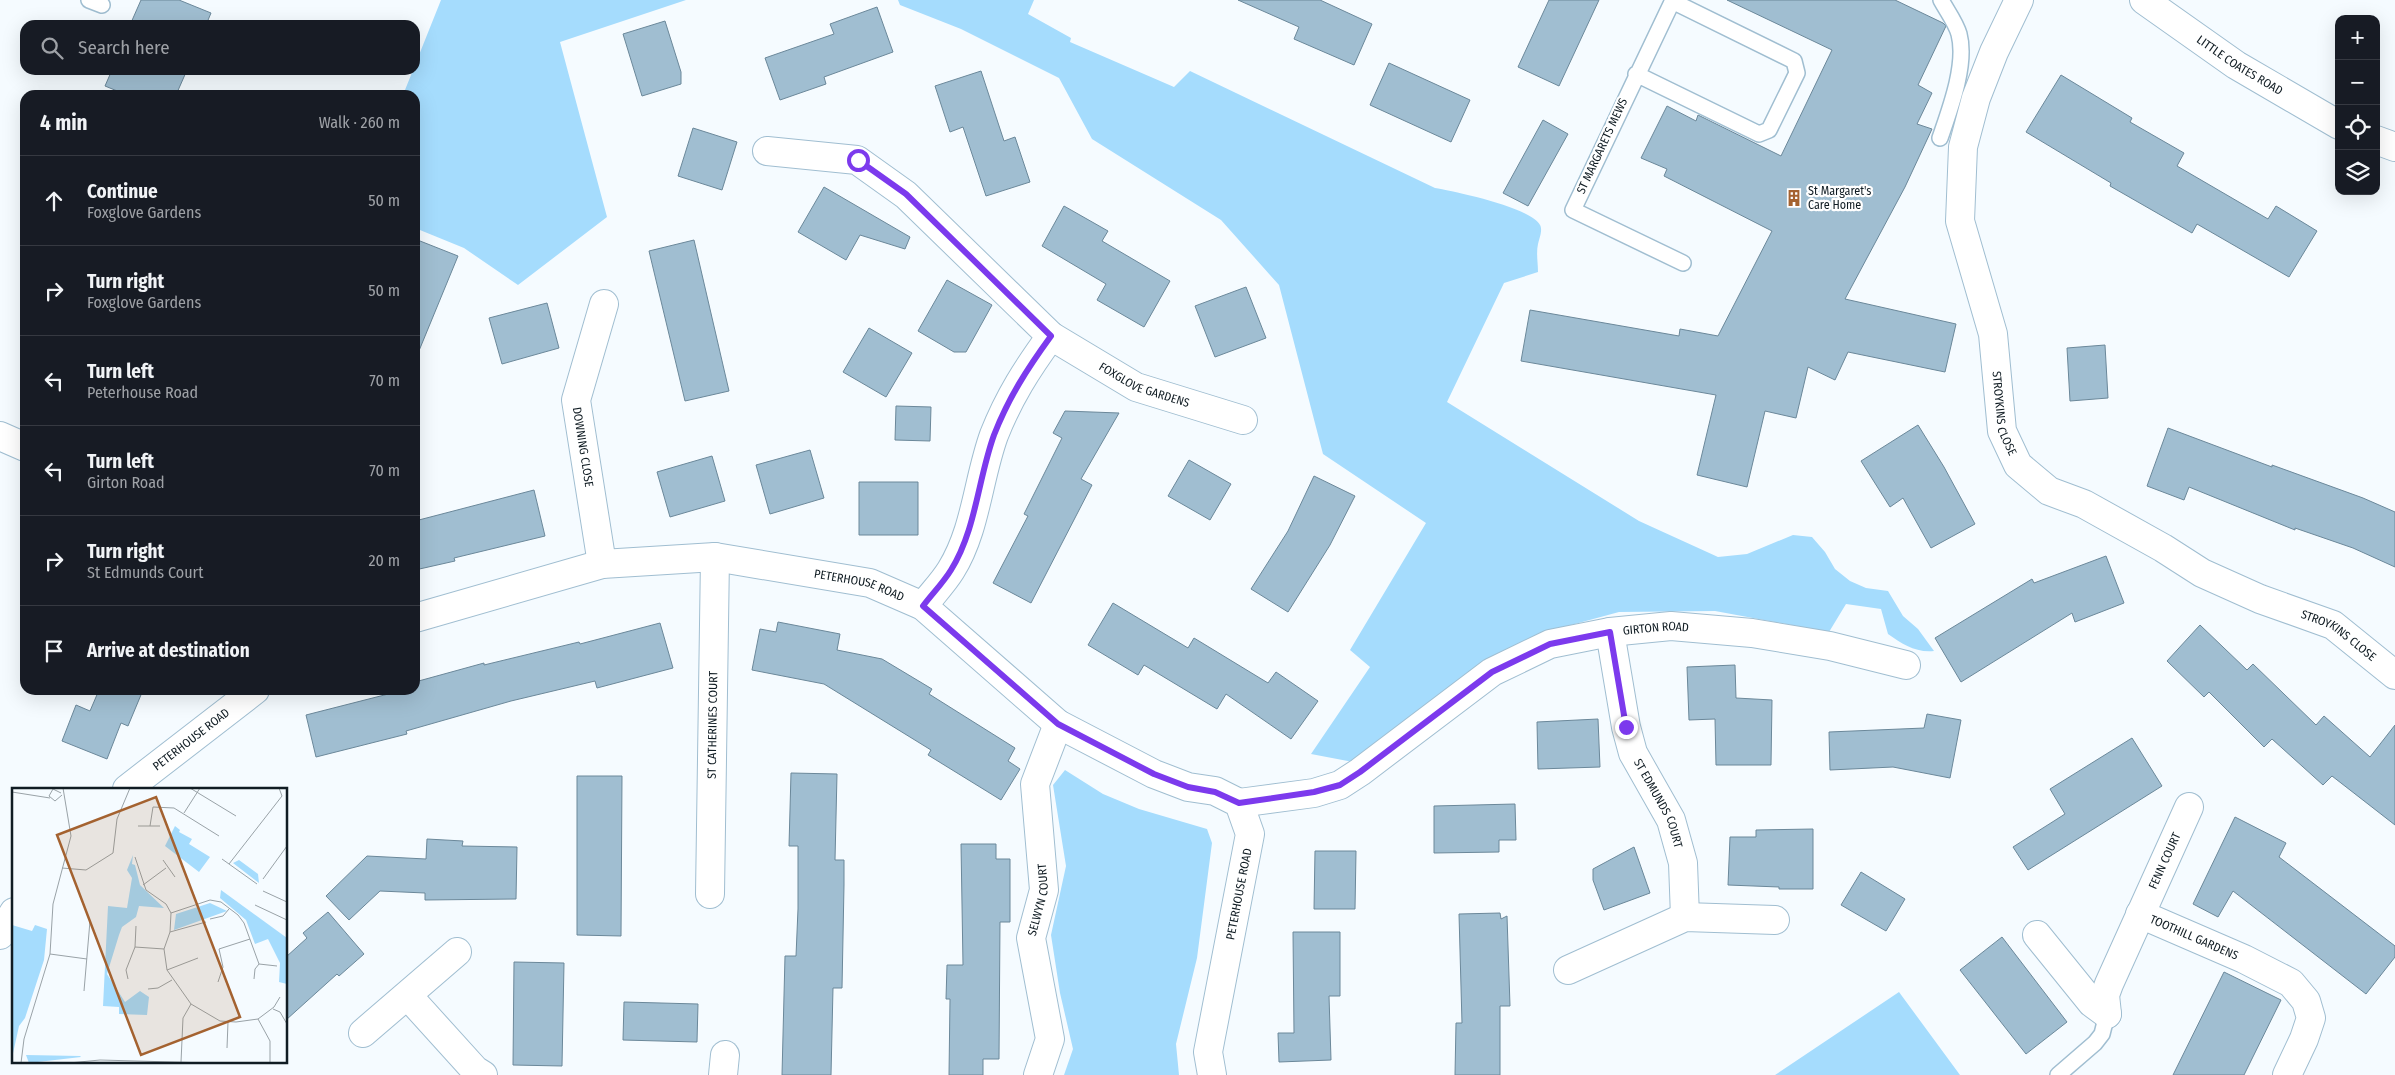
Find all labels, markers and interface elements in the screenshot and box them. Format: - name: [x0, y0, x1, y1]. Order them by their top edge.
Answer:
- map controls: [2335, 15, 2380, 195]
- button: +: [2335, 15, 2380, 60]
- search box: [20, 20, 420, 75]
- street label: LITTLE COATES ROAD: [2194, 33, 2285, 98]
- icon: search: [38, 34, 66, 62]
- text: Search here: [78, 36, 170, 59]
- button: −: [2335, 60, 2380, 105]
- street label: ST MARGARETS MEWS: [1574, 96, 1630, 196]
- button: locate: [2335, 105, 2380, 150]
- text: 4 min: [40, 110, 88, 136]
- text: Walk · 260 m: [319, 113, 400, 132]
- route start: [847, 149, 870, 172]
- button: layers: [2335, 150, 2380, 195]
- text: Continue: [87, 180, 158, 203]
- place label: St Margaret's Care Home: [1808, 184, 1871, 212]
- icon: ahead: [40, 187, 68, 215]
- building icon: St Margaret's Care Home: [1784, 188, 1804, 208]
- text: 50 m: [368, 191, 400, 210]
- text: Foxglove Gardens: [87, 203, 201, 222]
- text: Turn right: [87, 270, 164, 293]
- icon: right: [40, 277, 68, 305]
- text: 50 m: [368, 281, 400, 300]
- text: Foxglove Gardens: [87, 293, 201, 312]
- street label: FOXGLOVE GARDENS: [1097, 359, 1191, 410]
- text: Turn left: [87, 360, 154, 383]
- icon: left: [40, 367, 68, 395]
- street label: STROYKINS CLOSE: [1989, 370, 2020, 458]
- text: 70 m: [369, 371, 400, 390]
- text: Peterhouse Road: [87, 383, 198, 402]
- street label: DOWNING CLOSE: [570, 406, 596, 488]
- text: Turn left: [87, 450, 154, 473]
- icon: left: [40, 457, 68, 485]
- text: 70 m: [369, 461, 400, 480]
- text: Girton Road: [87, 473, 165, 492]
- text: Turn right: [87, 540, 164, 563]
- icon: right: [40, 547, 68, 575]
- text: 20 m: [369, 551, 400, 570]
- text: St Edmunds Court: [87, 563, 203, 582]
- street label: PETERHOUSE ROAD: [813, 567, 906, 604]
- street label: STROYKINS CLOSE: [2299, 607, 2379, 664]
- street label: GIRTON ROAD: [1622, 619, 1690, 638]
- icon: arrive: [40, 637, 68, 665]
- text: Arrive at destination: [87, 639, 250, 662]
- street label: ST CATHERINES COURT: [705, 670, 720, 779]
- street label: PETERHOUSE ROAD: [150, 705, 232, 773]
- route end: [1615, 716, 1638, 739]
- street label: ST EDMUNDS COURT: [1631, 756, 1686, 850]
- inset map: [12, 788, 288, 1062]
- street label: FENN COURT: [2146, 830, 2184, 891]
- street label: PETERHOUSE ROAD: [1223, 847, 1255, 941]
- street label: SELWYN COURT: [1025, 863, 1051, 938]
- street label: TOOTHILL GARDENS: [2148, 912, 2241, 963]

